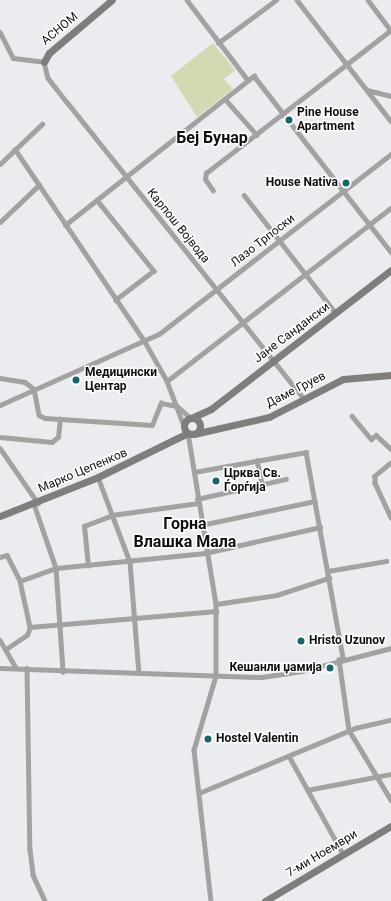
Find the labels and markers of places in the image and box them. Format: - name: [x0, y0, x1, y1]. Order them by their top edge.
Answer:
- place label: Pine House Apartment: [297, 106, 359, 134]
- marker: Pine House Apartment: [284, 115, 294, 125]
- place label: House Nativa: [266, 176, 338, 190]
- marker: House Nativa: [341, 178, 351, 188]
- place label: Медицински Центар: [85, 366, 157, 394]
- marker: Медицински Центар: [70, 374, 82, 386]
- place label: Црква Св. Ѓoрѓијa: [224, 467, 281, 495]
- marker: Црква Св. Ѓoрѓијa: [211, 476, 221, 486]
- place label: Hristo Uzunov: [309, 634, 385, 648]
- marker: Hristo Uzunov: [296, 636, 306, 646]
- place label: Кешанли џамија: [230, 661, 322, 675]
- marker: Кешанли џамија: [325, 663, 335, 673]
- place label: Hostel Valentin: [216, 732, 298, 746]
- marker: Hostel Valentin: [203, 734, 213, 744]

